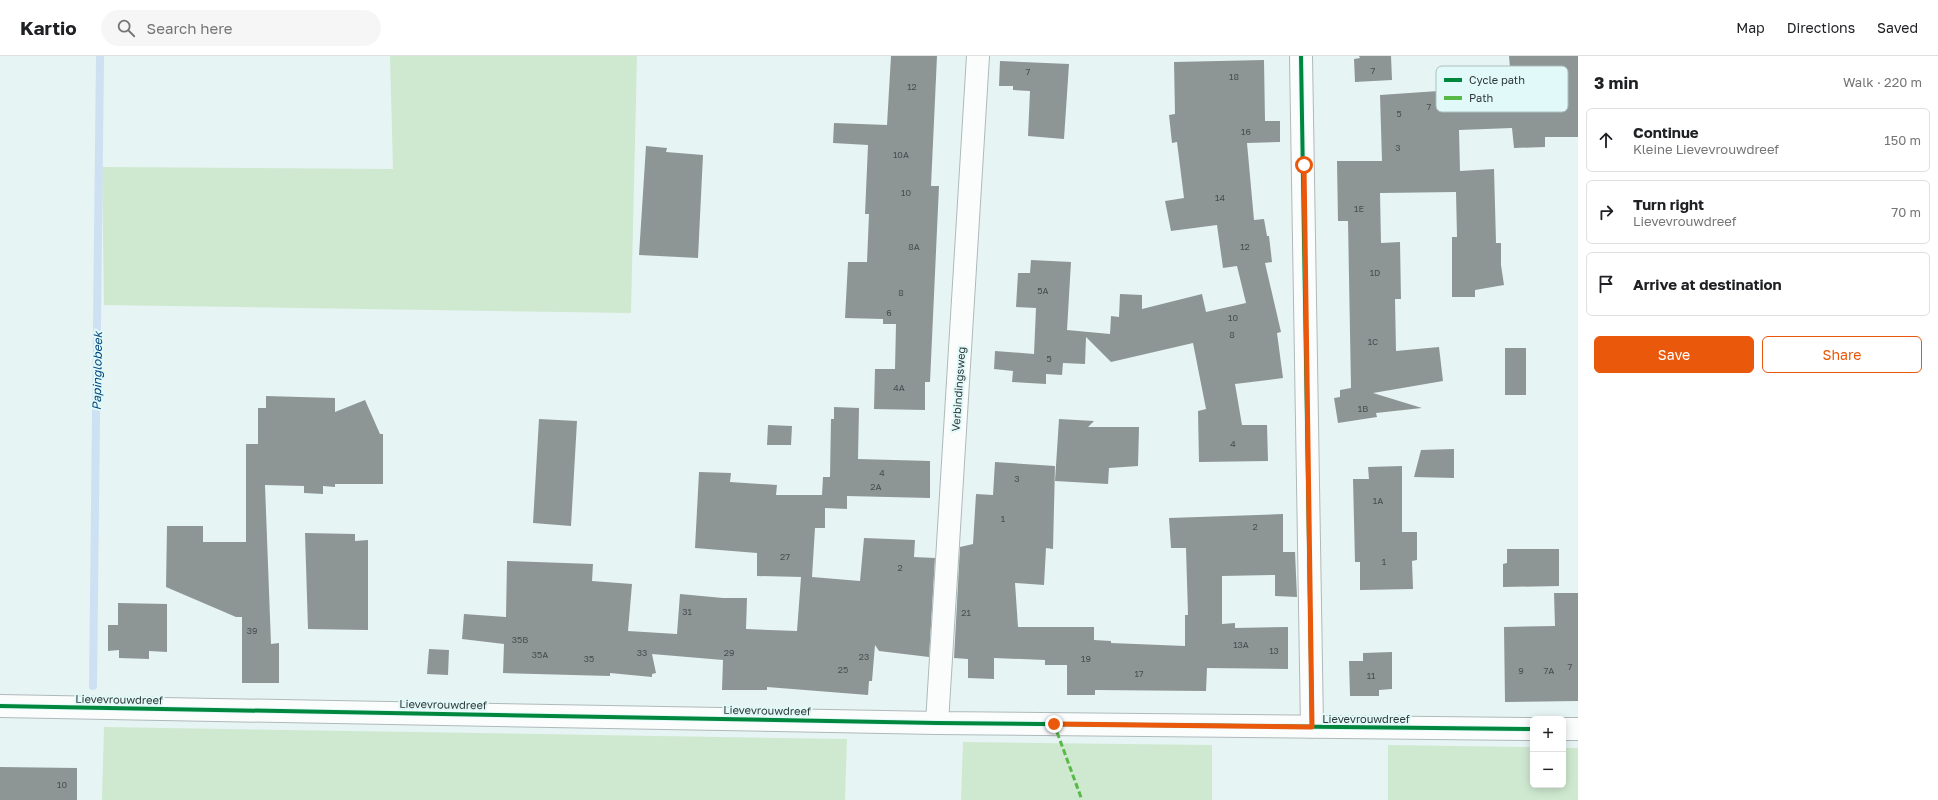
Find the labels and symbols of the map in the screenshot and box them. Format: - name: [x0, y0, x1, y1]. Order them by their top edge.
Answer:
- house number: 7: [1371, 65, 1376, 76]
- house number: 7: [1026, 66, 1031, 77]
- legend: [1436, 66, 1568, 112]
- house number: 18: [1229, 71, 1239, 82]
- text: Cycle path: [1469, 73, 1525, 86]
- house number: 12: [907, 81, 917, 92]
- text: Path: [1469, 91, 1493, 104]
- house number: 7: [1427, 101, 1432, 112]
- house number: 5: [1396, 108, 1402, 119]
- house number: 16: [1241, 126, 1251, 137]
- house number: 3: [1395, 142, 1401, 153]
- house number: 10A: [893, 149, 909, 160]
- route start: [1295, 156, 1313, 174]
- house number: 10: [901, 187, 911, 198]
- house number: 14: [1215, 192, 1225, 203]
- house number: 1E: [1354, 203, 1364, 214]
- house number: 8A: [908, 241, 920, 252]
- house number: 12: [1240, 241, 1250, 252]
- house number: 1D: [1370, 267, 1380, 278]
- house number: 5A: [1037, 285, 1049, 296]
- house number: 8: [898, 287, 904, 298]
- house number: 6: [886, 307, 892, 318]
- house number: 10: [1228, 312, 1238, 323]
- house number: 8: [1229, 329, 1235, 340]
- water label: Papinglobeek: [89, 330, 105, 411]
- house number: 1C: [1368, 336, 1378, 347]
- street label: Verbindingsweg: [949, 346, 967, 432]
- house number: 5: [1046, 353, 1052, 364]
- house number: 4A: [893, 382, 905, 393]
- house number: 1B: [1358, 403, 1368, 414]
- house number: 4: [1230, 438, 1236, 449]
- house number: 4: [879, 467, 885, 478]
- house number: 3: [1014, 473, 1020, 484]
- house number: 2A: [870, 481, 882, 492]
- house number: 1A: [1373, 495, 1383, 506]
- house number: 1: [1001, 513, 1006, 524]
- house number: 2: [1252, 521, 1258, 532]
- house number: 27: [780, 551, 790, 562]
- house number: 1: [1382, 556, 1387, 567]
- house number: 2: [897, 562, 903, 573]
- house number: 31: [682, 606, 692, 617]
- house number: 21: [961, 607, 971, 618]
- house number: 39: [247, 625, 257, 636]
- house number: 35B: [512, 634, 528, 645]
- house number: 13A: [1233, 639, 1249, 650]
- house number: 13: [1269, 645, 1279, 656]
- house number: 33: [637, 647, 647, 658]
- house number: 29: [724, 647, 734, 658]
- house number: 35A: [532, 649, 548, 660]
- house number: 23: [859, 651, 869, 662]
- house number: 35: [584, 653, 594, 664]
- house number: 19: [1081, 653, 1091, 664]
- house number: 7: [1568, 661, 1573, 672]
- house number: 25: [838, 664, 848, 675]
- house number: 9: [1518, 665, 1524, 676]
- house number: 7A: [1544, 665, 1554, 676]
- house number: 17: [1134, 668, 1144, 679]
- house number: 11: [1367, 670, 1376, 681]
- street label: Lievevrouwdreef: [75, 692, 163, 706]
- street label: Lievevrouwdreef: [399, 697, 487, 711]
- street label: Lievevrouwdreef: [723, 703, 811, 717]
- street label: Lievevrouwdreef: [1322, 712, 1410, 725]
- route end: [1045, 715, 1063, 733]
- house number: 10: [57, 779, 67, 790]

